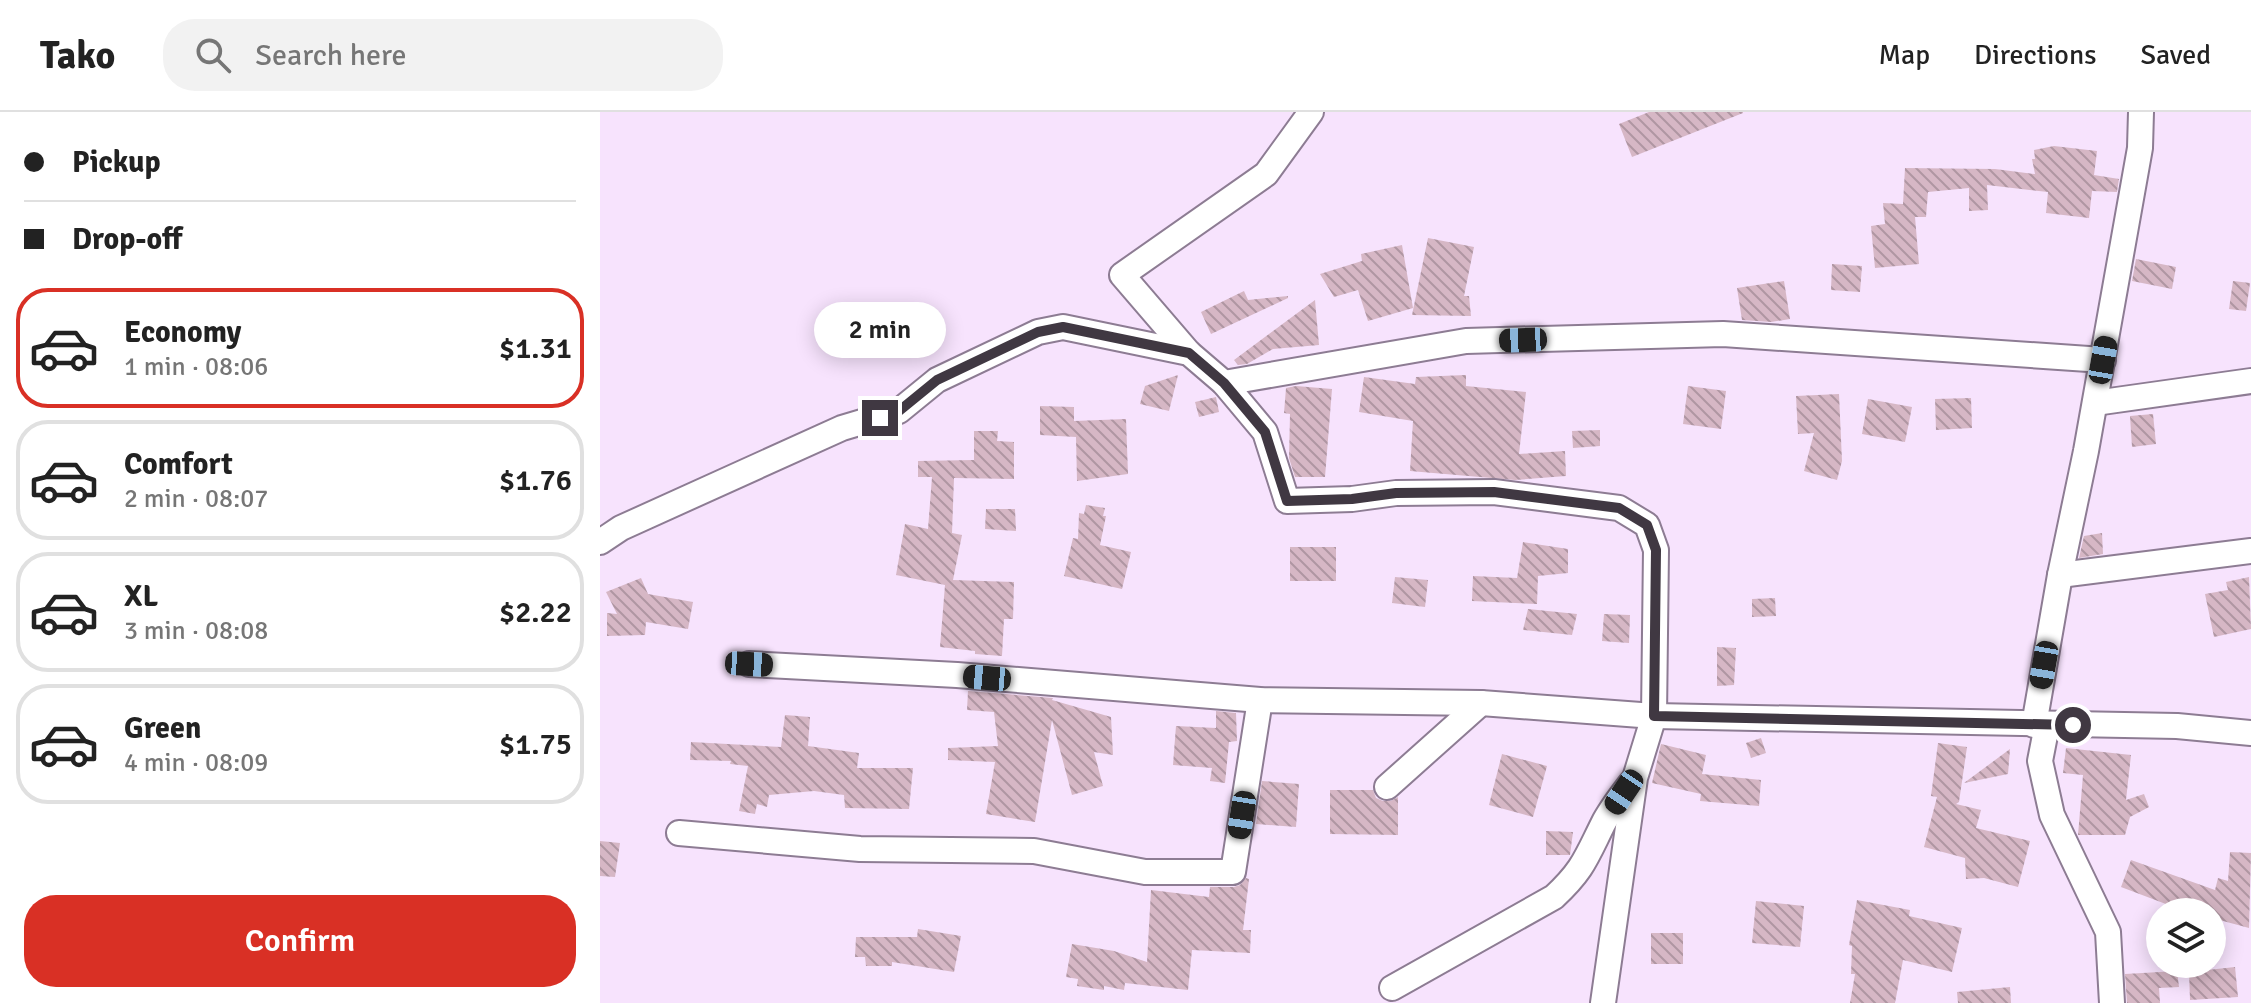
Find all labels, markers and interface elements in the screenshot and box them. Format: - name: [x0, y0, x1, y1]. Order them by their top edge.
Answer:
- search box: [163, 19, 723, 91]
- text: Tako: [40, 32, 115, 79]
- icon: search: [191, 33, 235, 77]
- text: Search here: [255, 37, 407, 74]
- text: Map: [1878, 38, 1930, 72]
- text: Directions: [1974, 38, 2096, 72]
- text: Saved: [2140, 38, 2211, 72]
- text: Pickup: [72, 144, 161, 181]
- text: Drop-off: [72, 221, 182, 258]
- callout: 2 min: [814, 302, 946, 358]
- icon: car: [28, 312, 100, 384]
- text: Economy: [124, 314, 241, 351]
- text: 2 min: [849, 314, 911, 346]
- car: [1499, 327, 1547, 353]
- text: $1.31: [499, 330, 572, 367]
- car: [2087, 334, 2119, 386]
- text: 1 min · 08:06: [124, 351, 268, 383]
- route end: [862, 400, 898, 436]
- icon: car: [28, 444, 100, 516]
- text: Comfort: [124, 446, 233, 483]
- text: $1.76: [499, 462, 572, 499]
- text: 2 min · 08:07: [124, 483, 268, 515]
- icon: car: [28, 576, 100, 648]
- text: XL: [124, 578, 158, 615]
- text: $2.22: [499, 594, 572, 631]
- text: 3 min · 08:08: [124, 615, 268, 647]
- car: [2028, 639, 2060, 691]
- car: [724, 651, 774, 677]
- car: [962, 664, 1012, 692]
- route start: [2055, 707, 2091, 743]
- icon: car: [28, 708, 100, 780]
- text: Green: [124, 710, 201, 747]
- text: $1.75: [499, 726, 572, 763]
- text: 4 min · 08:09: [124, 747, 268, 779]
- car: [1601, 765, 1647, 819]
- car: [1226, 789, 1258, 841]
- button: Confirm: [24, 895, 576, 987]
- map controls: [2146, 898, 2226, 978]
- button: layers: [2146, 898, 2226, 978]

